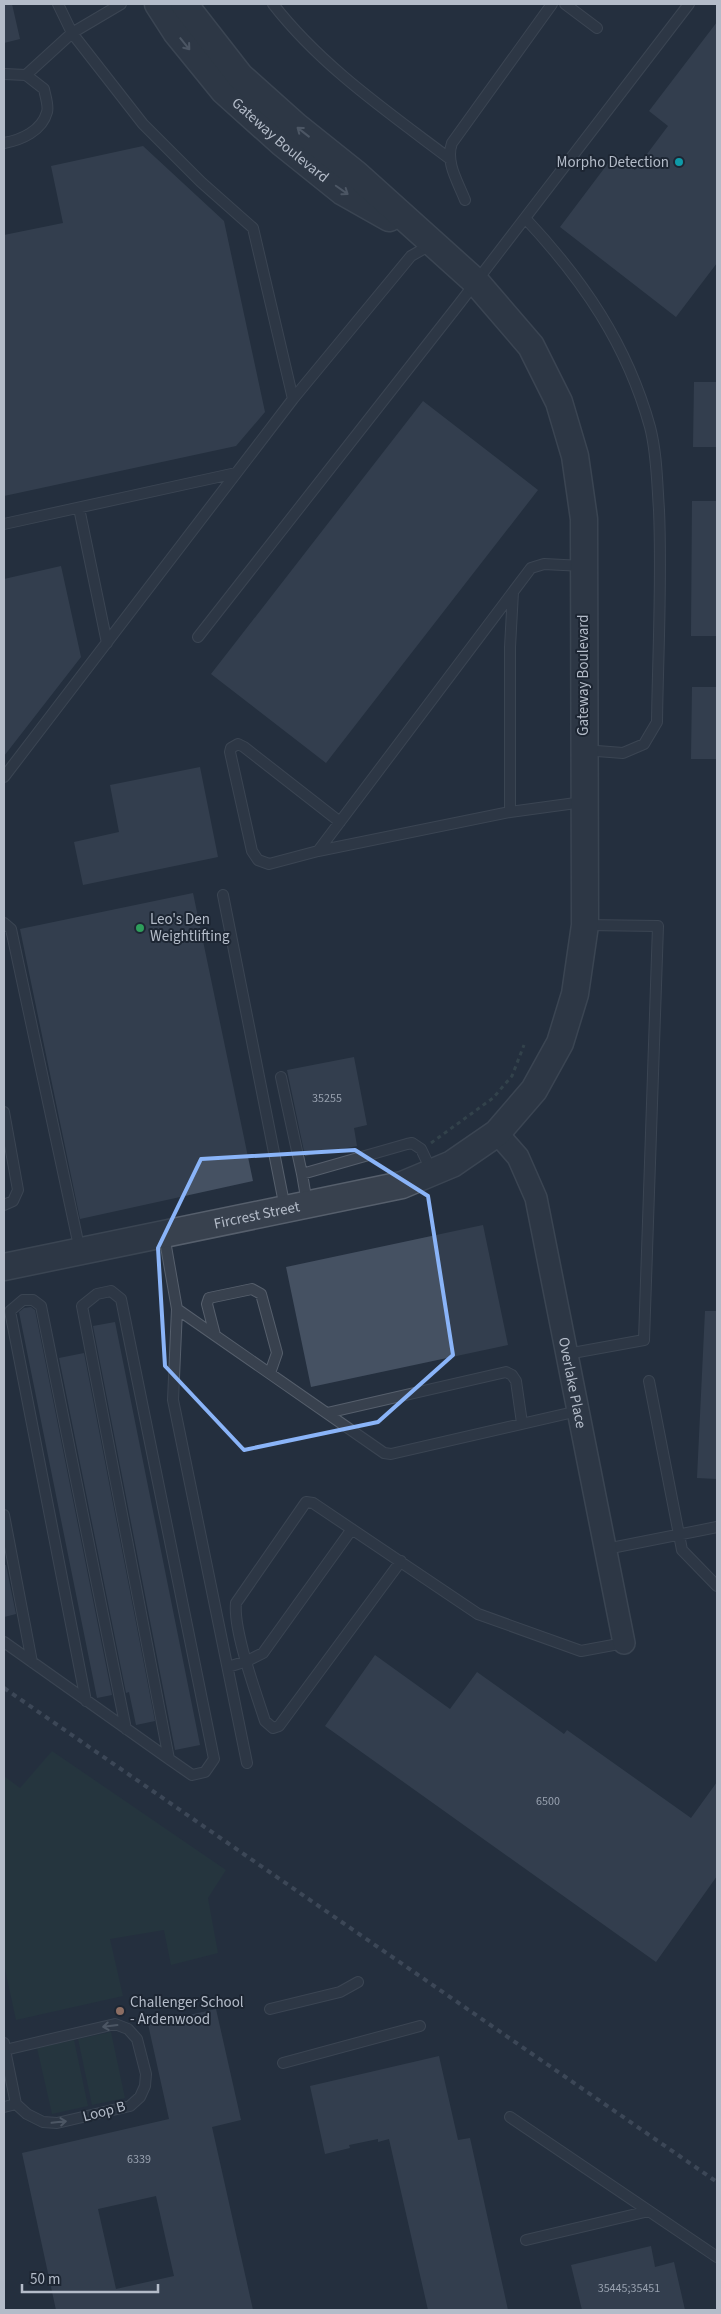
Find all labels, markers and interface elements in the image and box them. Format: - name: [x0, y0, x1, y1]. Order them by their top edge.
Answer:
- one-way arrow: [180, 37, 191, 50]
- street label: Gateway Boulevard: [227, 93, 333, 188]
- one-way arrow: [297, 126, 310, 137]
- place label: Morpho Detection: [557, 152, 669, 173]
- marker: Morpho Detection: [673, 156, 685, 168]
- one-way arrow: [335, 185, 349, 195]
- street label: Gateway Boulevard: [573, 614, 594, 736]
- place label: Leo's Den Weightlifting: [150, 909, 230, 947]
- marker: Leo's Den Weightlifting: [134, 922, 146, 934]
- house number: 35255: [312, 1090, 342, 1107]
- street label: Fircrest Street: [212, 1196, 302, 1235]
- street label: Overlake Place: [553, 1335, 591, 1430]
- house number: 6500: [536, 1793, 560, 1810]
- place label: Challenger School - Ardenwood: [130, 1992, 244, 2030]
- marker: Challenger School - Ardenwood: [114, 2005, 126, 2017]
- one-way arrow: [102, 2021, 118, 2031]
- street label: Loop B: [80, 2096, 128, 2127]
- one-way arrow: [50, 2117, 66, 2127]
- house number: 6339: [127, 2151, 151, 2168]
- scale bar: [22, 2262, 159, 2294]
- text: 50 m: [30, 2269, 60, 2290]
- house number: 35445;35451: [598, 2280, 660, 2297]

